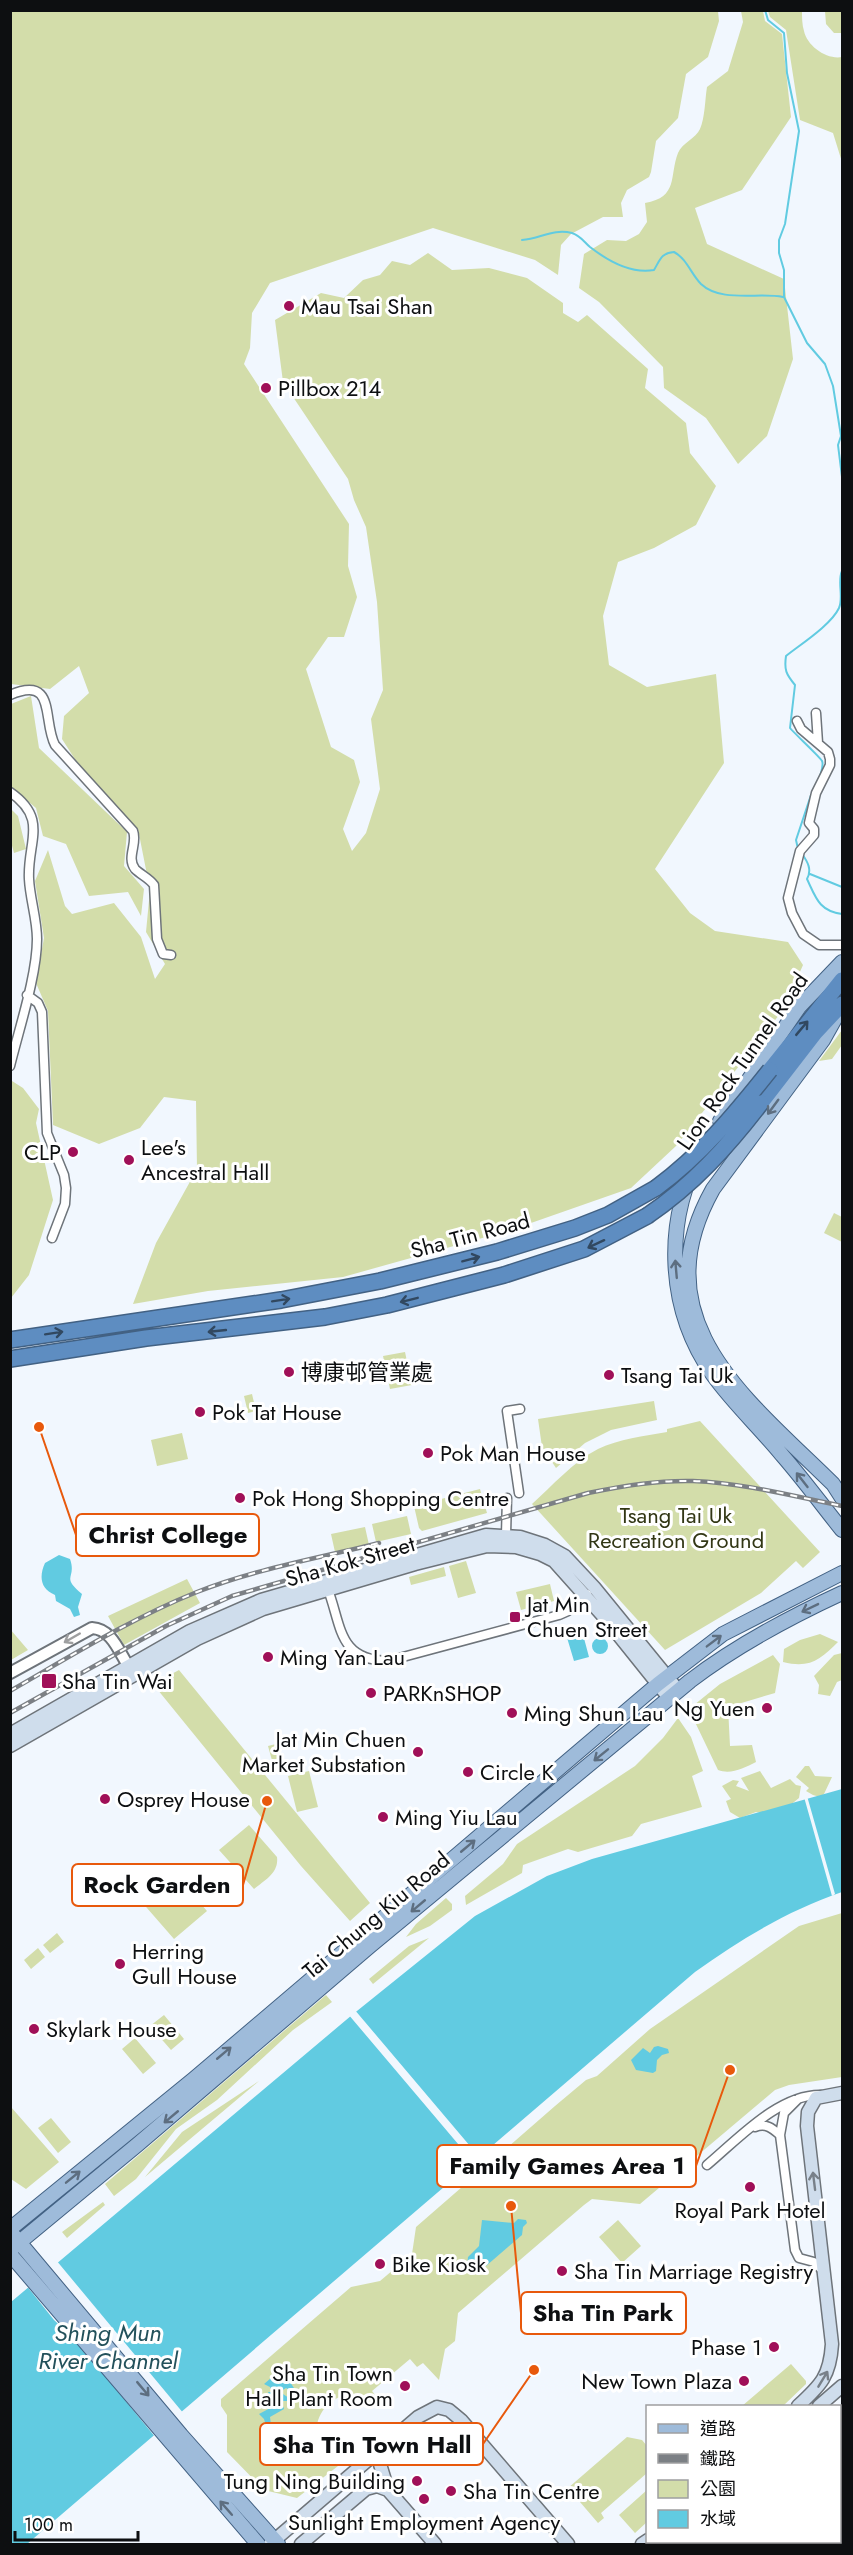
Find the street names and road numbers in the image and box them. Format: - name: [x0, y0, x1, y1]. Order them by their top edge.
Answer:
- street label: Lion Rock Tunnel Road: [669, 966, 815, 1156]
- street label: Sha Tin Road: [407, 1204, 533, 1266]
- street label: Sha Kok Street: [282, 1527, 419, 1595]
- street label: Tai Chung Kiu Road: [295, 1844, 457, 1986]

